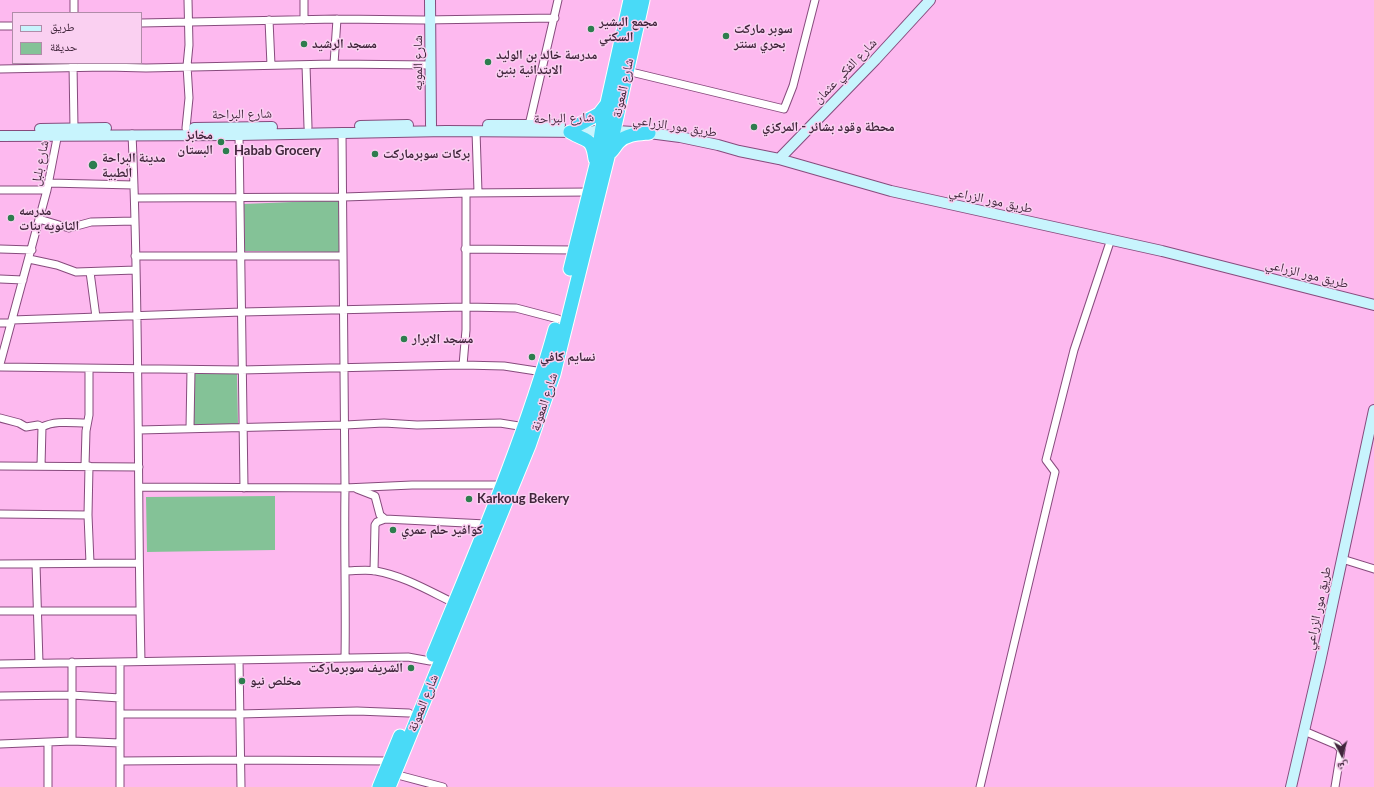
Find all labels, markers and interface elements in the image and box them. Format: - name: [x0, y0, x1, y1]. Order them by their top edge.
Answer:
- legend: [12, 12, 142, 64]
- place label: مجمع البشير السكني: [599, 14, 658, 45]
- text: طريق: [50, 19, 75, 34]
- place label: سوبر ماركت بحري سنتر: [734, 21, 792, 52]
- marker: مجمع البشير السكني: [586, 24, 596, 34]
- marker: سوبر ماركت بحري سنتر: [721, 31, 731, 41]
- street label: شارع المويه: [410, 35, 426, 91]
- street label: شارع الفكي عثمان: [810, 35, 880, 107]
- place label: مسجد الرشيد: [312, 36, 377, 52]
- text: حديقة: [50, 39, 78, 54]
- marker: مسجد الرشيد: [299, 39, 309, 49]
- place label: مدرسة خالد بن الوليد الابتدائية بنين: [496, 47, 597, 78]
- marker: مدرسة خالد بن الوليد الابتدائية بنين: [483, 57, 493, 67]
- street label: شارع المعونة: [609, 57, 637, 119]
- street label: شارع البراحة: [212, 106, 272, 122]
- street label: شارع البراحة: [534, 109, 594, 127]
- street label: طريق مور الزراعي: [632, 112, 718, 140]
- place label: محطة وقود بشائر - المركزي: [762, 119, 895, 135]
- marker: محطة وقود بشائر - المركزي: [749, 122, 759, 132]
- place label: مخابز البستان: [177, 127, 213, 158]
- marker: مخابز البستان: [216, 137, 226, 147]
- street label: شارع بلبل: [28, 139, 52, 187]
- place label: Habab Grocery: [234, 143, 321, 159]
- marker: Habab Grocery: [221, 146, 231, 156]
- place label: بركات سوبرماركت: [383, 146, 470, 162]
- marker: بركات سوبرماركت: [370, 149, 380, 159]
- place label: مدينة البراحة الطبية: [102, 150, 166, 181]
- marker: مدينة البراحة الطبية: [87, 159, 99, 171]
- street label: طريق مور الزراعي: [948, 184, 1034, 216]
- place label: مدرسه الثانويه بنات: [19, 203, 79, 234]
- marker: مدرسه الثانويه بنات: [6, 213, 16, 223]
- street label: طريق مور الزراعي: [1264, 256, 1350, 292]
- place label: مسجد الابرار: [412, 331, 473, 347]
- marker: مسجد الابرار: [399, 334, 409, 344]
- place label: نسايم كافي: [540, 349, 595, 365]
- marker: نسايم كافي: [527, 352, 537, 362]
- street label: شارع المعونة: [527, 371, 561, 433]
- place label: Karkoug Bekery: [477, 491, 569, 507]
- marker: Karkoug Bekery: [464, 494, 474, 504]
- place label: كوافير حلم عمري: [401, 522, 483, 538]
- marker: كوافير حلم عمري: [388, 525, 398, 535]
- street label: طريق مور الزراعي: [1302, 565, 1334, 651]
- place label: الشريف سوبرماركت: [309, 660, 403, 676]
- marker: الشريف سوبرماركت: [406, 663, 416, 673]
- street label: شارع المعونة: [404, 672, 442, 734]
- place label: مخلص نيو: [250, 673, 301, 689]
- marker: مخلص نيو: [237, 676, 247, 686]
- north arrow: [1322, 735, 1362, 775]
- text: ش: [1337, 760, 1350, 775]

